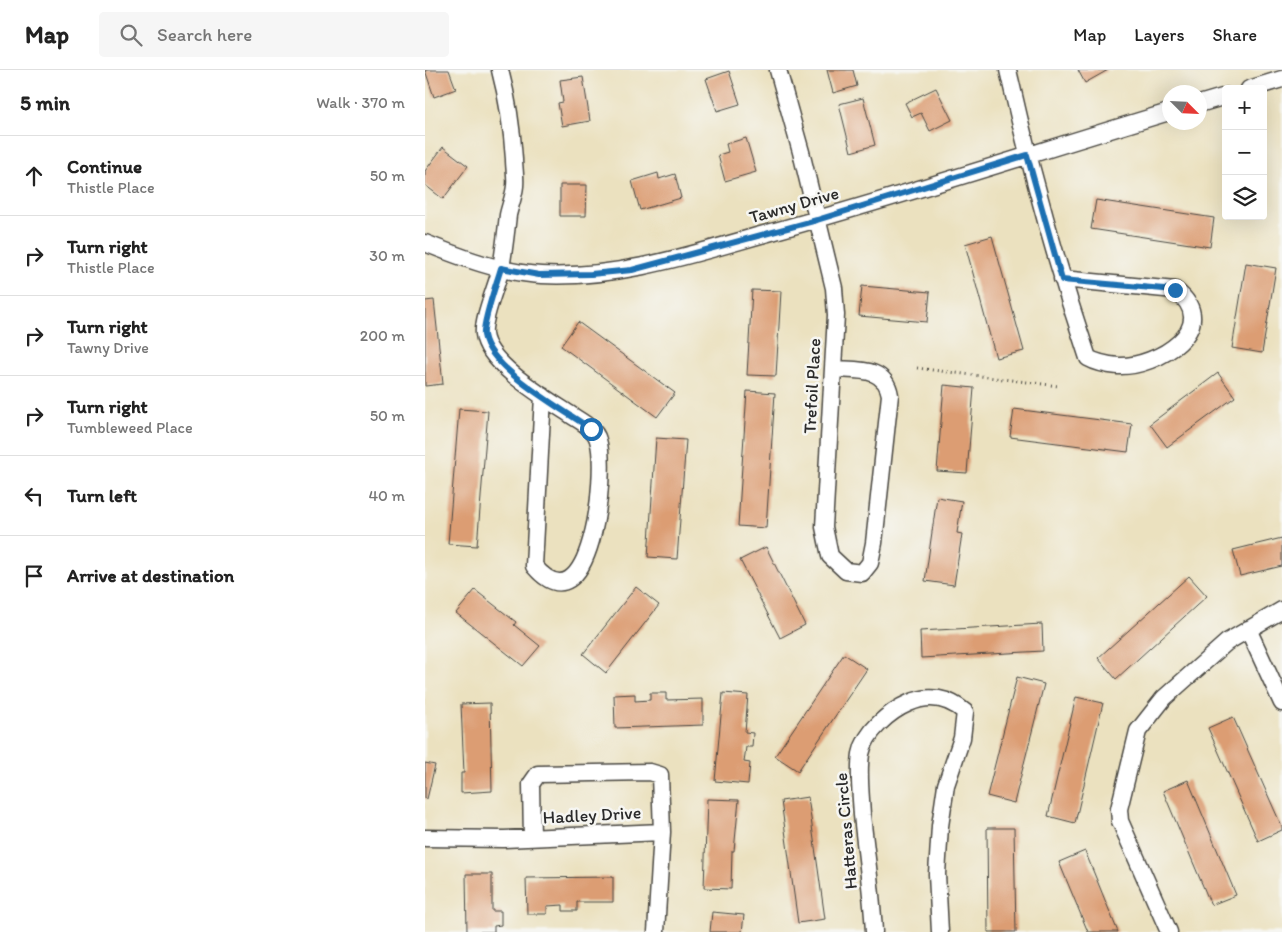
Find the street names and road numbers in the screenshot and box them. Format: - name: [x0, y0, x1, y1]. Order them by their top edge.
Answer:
- street label: Tawny Drive: [747, 182, 841, 228]
- street label: Trefoil Place: [799, 338, 825, 434]
- street label: Hatteras Circle: [830, 772, 862, 890]
- street label: Hadley Drive: [542, 801, 642, 829]

